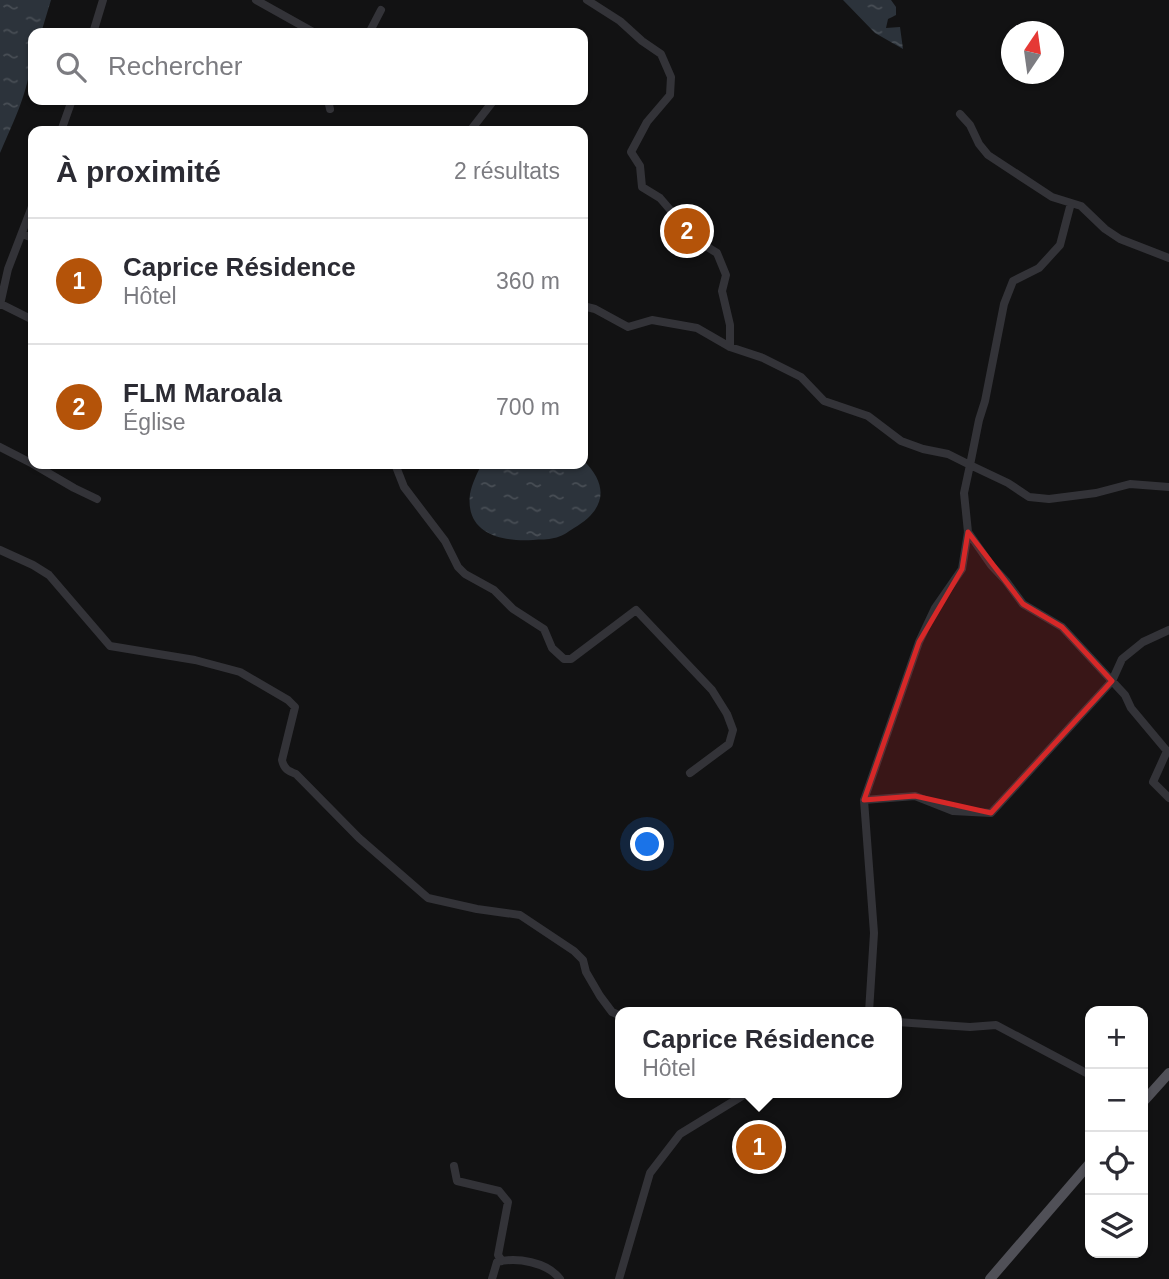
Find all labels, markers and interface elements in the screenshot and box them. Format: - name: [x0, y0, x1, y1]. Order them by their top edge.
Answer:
- north arrow: [1001, 21, 1064, 84]
- search box: [28, 28, 588, 105]
- icon: search: [52, 48, 90, 86]
- text: Rechercher: [108, 51, 242, 81]
- text: À proximité: [56, 155, 221, 188]
- text: 2 résultats: [454, 158, 560, 184]
- pin: 2: [664, 205, 710, 257]
- text: Caprice Résidence: [123, 252, 356, 282]
- text: 1: [73, 268, 85, 294]
- text: 360 m: [496, 268, 560, 294]
- text: Hôtel: [123, 283, 177, 309]
- text: FLM Maroala: [123, 378, 282, 408]
- text: 2: [73, 394, 85, 420]
- text: 700 m: [496, 394, 560, 420]
- text: Église: [123, 409, 186, 435]
- your location: [630, 827, 664, 861]
- map controls: [1085, 1006, 1148, 1258]
- button: +: [1085, 1006, 1148, 1069]
- popup: [615, 1007, 902, 1098]
- text: Caprice Résidence: [642, 1024, 875, 1054]
- text: Hôtel: [642, 1055, 696, 1081]
- button: −: [1085, 1069, 1148, 1132]
- pin: 1: [736, 1121, 782, 1173]
- button: locate: [1085, 1132, 1148, 1195]
- button: layers: [1085, 1195, 1148, 1258]

